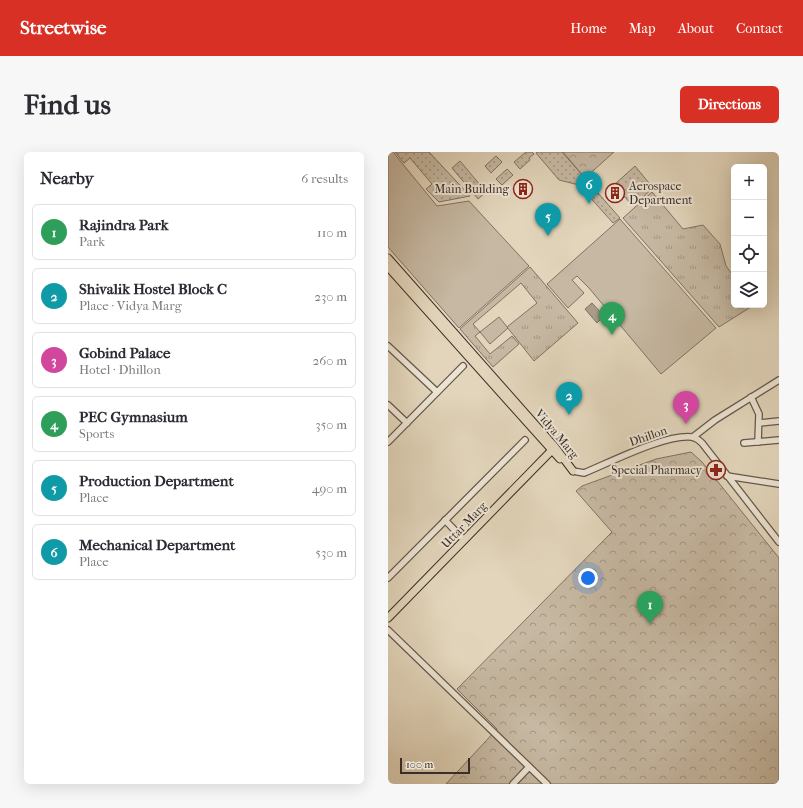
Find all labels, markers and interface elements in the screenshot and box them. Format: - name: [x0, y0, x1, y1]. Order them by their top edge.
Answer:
- text: Streetwise: [20, 17, 106, 39]
- text: Home: [570, 20, 607, 37]
- text: Map: [629, 20, 656, 37]
- text: About: [678, 20, 714, 37]
- text: Contact: [736, 20, 783, 37]
- button: Directions: [680, 86, 779, 123]
- text: Find us: [24, 88, 111, 121]
- map controls: [731, 164, 767, 308]
- button: +: [731, 164, 767, 200]
- text: Nearby: [40, 168, 94, 188]
- text: 6 results: [301, 171, 348, 186]
- pin: 6: [576, 171, 602, 204]
- building icon: Main Building: [512, 178, 534, 200]
- place label: Aerospace Department: [628, 179, 693, 207]
- place label: Main Building: [435, 182, 510, 196]
- building icon: Aerospace Department: [604, 182, 626, 204]
- button: −: [731, 200, 767, 236]
- pin: 5: [535, 203, 561, 236]
- text: Rajindra Park: [79, 216, 168, 234]
- text: 1: [52, 225, 56, 240]
- text: 110 m: [317, 225, 347, 240]
- text: Park: [79, 234, 105, 249]
- button: locate: [731, 236, 767, 272]
- button: layers: [731, 272, 767, 308]
- text: Shivalik Hostel Block C: [79, 280, 227, 298]
- text: 2: [51, 289, 57, 304]
- text: 230 m: [314, 289, 347, 304]
- text: Place · Vidya Marg: [79, 298, 182, 313]
- pin: 4: [599, 302, 625, 335]
- text: Gobind Palace: [79, 344, 170, 362]
- text: 3: [51, 353, 57, 368]
- text: 260 m: [313, 353, 347, 368]
- text: Hotel · Dhillon: [79, 362, 161, 377]
- pin: 2: [556, 382, 582, 415]
- pin: 3: [673, 391, 699, 424]
- street label: Vidya Marg: [532, 406, 582, 462]
- text: PEC Gymnasium: [79, 408, 188, 426]
- text: 4: [50, 417, 58, 432]
- text: 350 m: [315, 417, 347, 432]
- street label: Dhillon: [627, 423, 669, 449]
- text: Sports: [79, 426, 114, 441]
- pharmacy icon: Special Pharmacy: [705, 459, 727, 481]
- place label: Special Pharmacy: [611, 463, 703, 477]
- text: Production Department: [79, 472, 234, 490]
- text: 5: [51, 481, 57, 496]
- text: 490 m: [312, 481, 347, 496]
- text: Place: [79, 490, 109, 505]
- street label: Uttar Marg: [438, 498, 490, 551]
- text: Mechanical Department: [79, 536, 235, 554]
- text: 6: [50, 545, 58, 560]
- text: 530 m: [315, 545, 347, 560]
- text: Place: [79, 554, 109, 569]
- your location: [578, 568, 598, 588]
- pin: 1: [637, 591, 663, 624]
- scale bar: [400, 756, 470, 775]
- text: 100 m: [406, 758, 434, 771]

